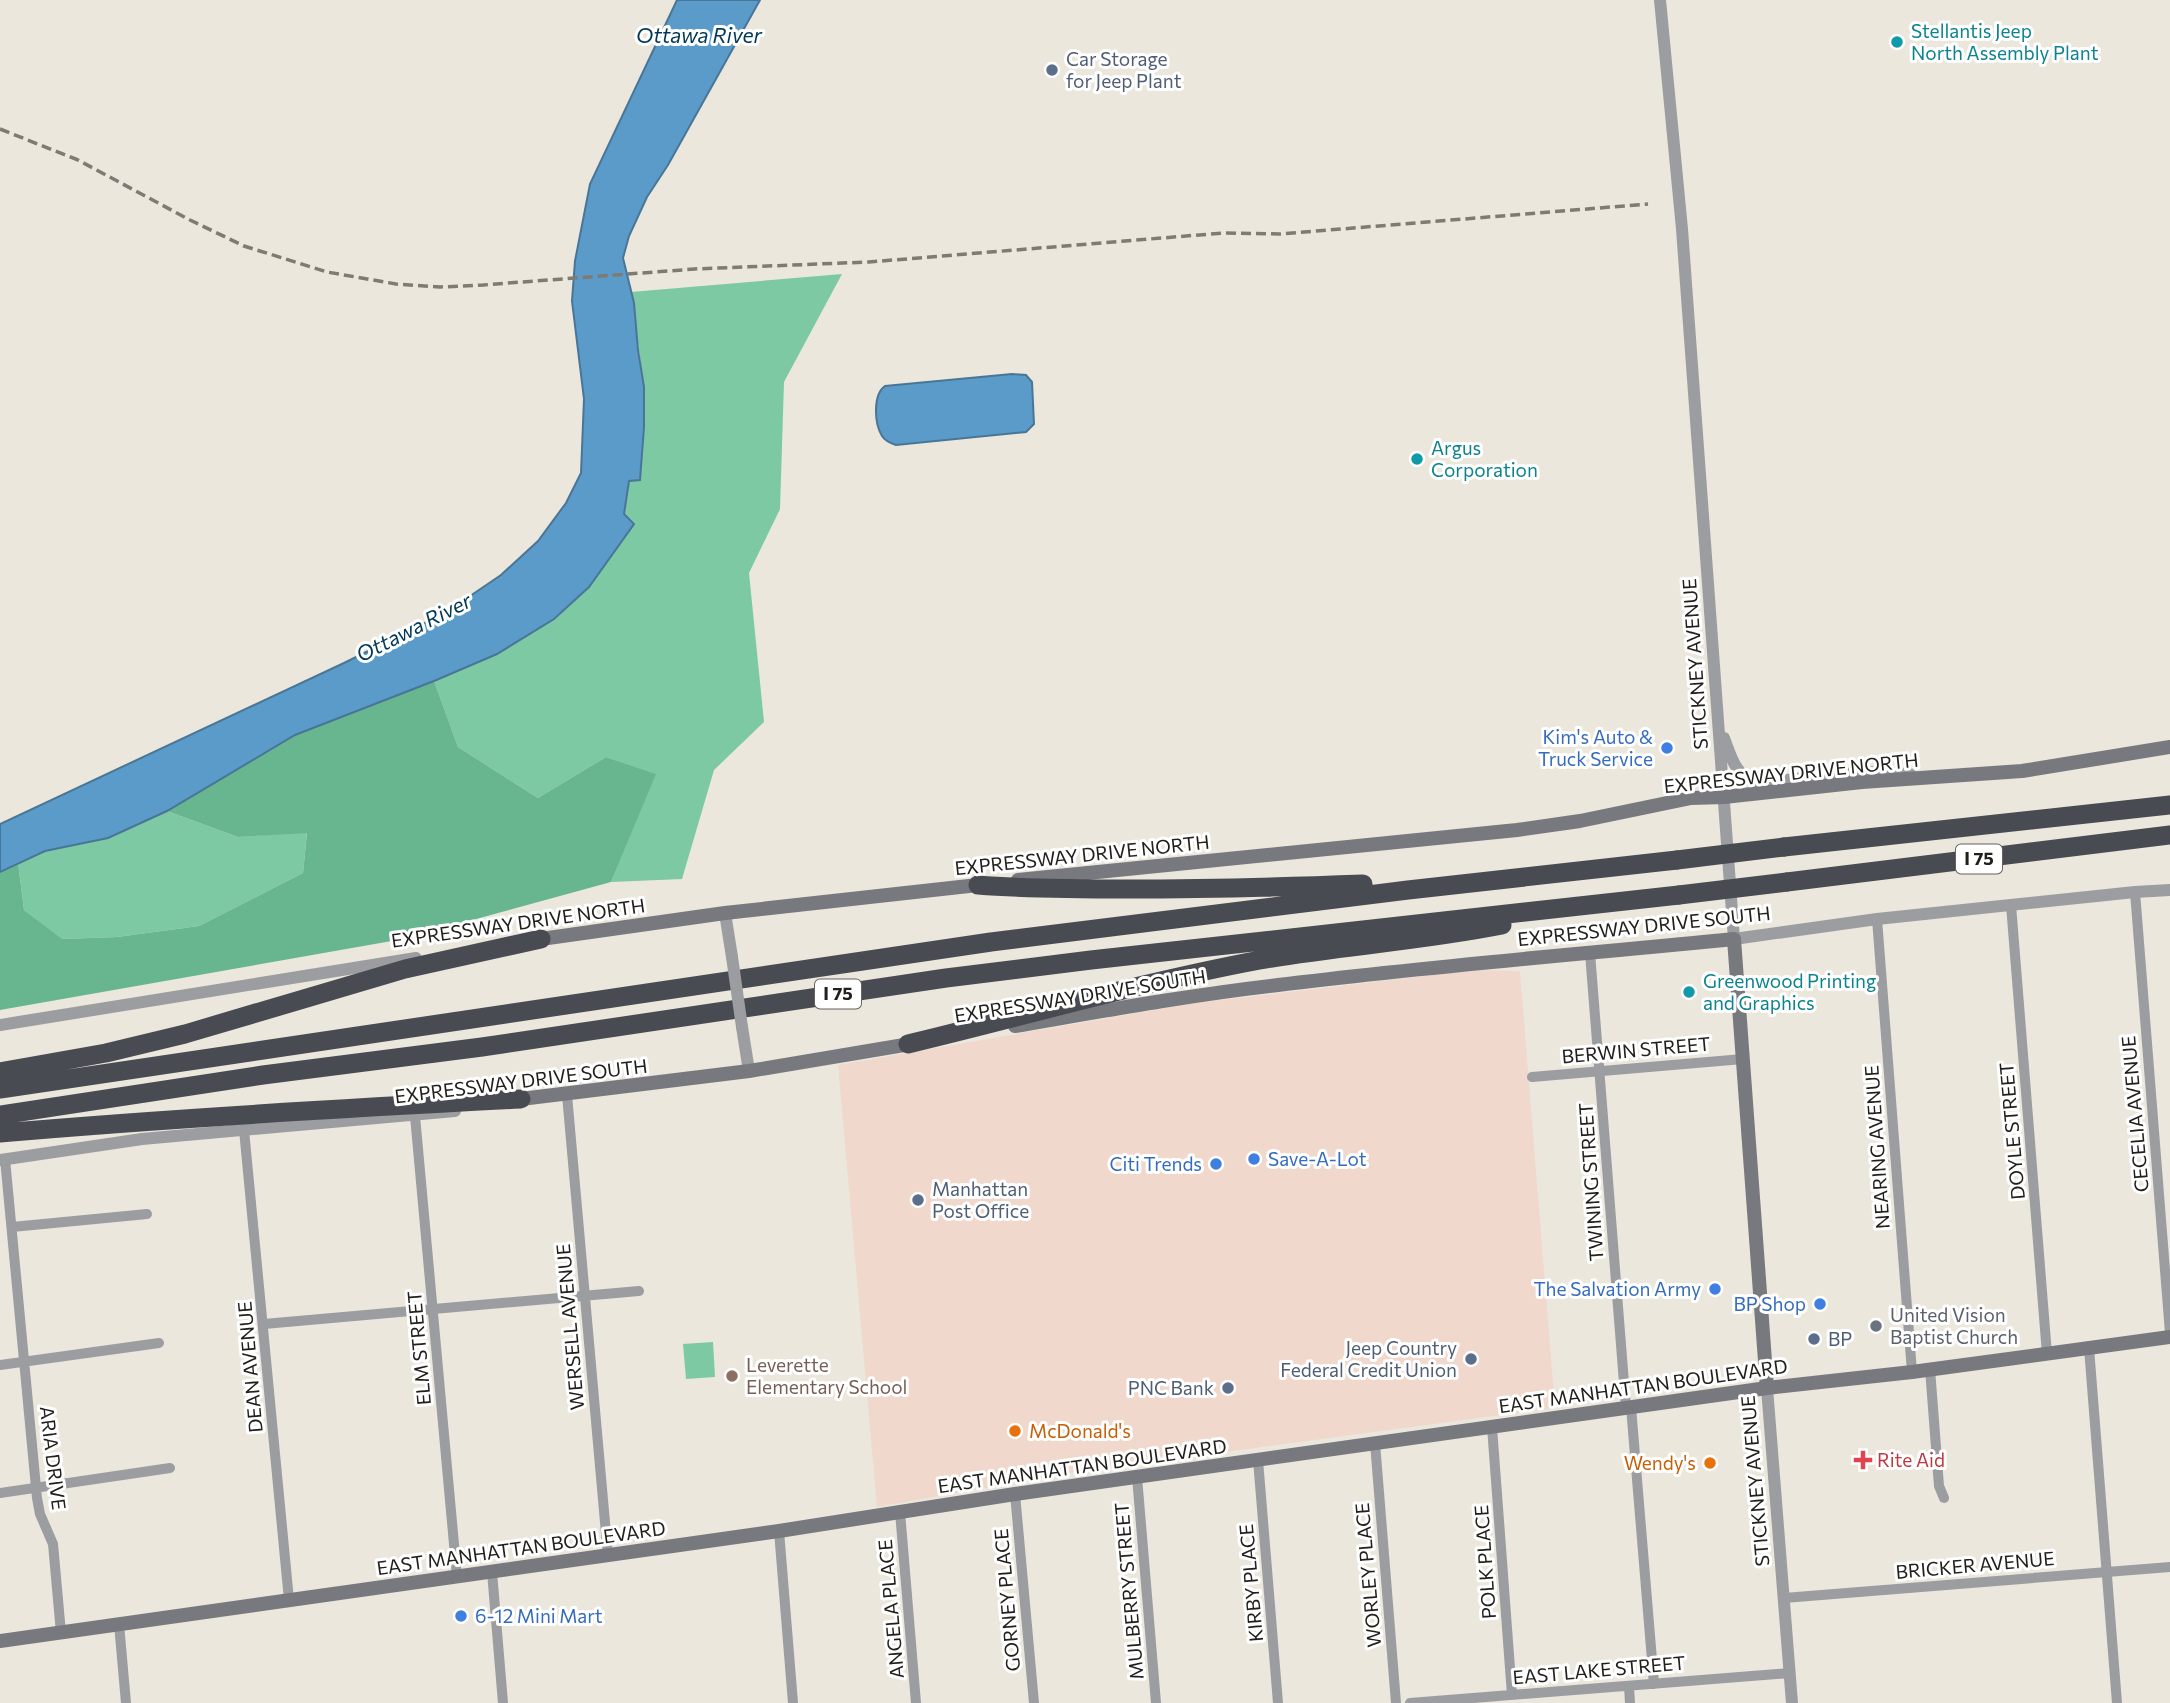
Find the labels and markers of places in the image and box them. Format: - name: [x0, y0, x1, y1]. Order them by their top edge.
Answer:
- place label: Stellantis Jeep North Assembly Plant: [1911, 19, 2099, 64]
- marker: Stellantis Jeep North Assembly Plant: [1889, 34, 1905, 50]
- place label: Car Storage for Jeep Plant: [1066, 47, 1182, 92]
- marker: Car Storage for Jeep Plant: [1044, 62, 1060, 78]
- place label: Argus Corporation: [1431, 436, 1538, 481]
- marker: Argus Corporation: [1409, 451, 1425, 467]
- place label: Kim's Auto & Truck Service: [1538, 725, 1653, 770]
- marker: Kim's Auto & Truck Service: [1659, 740, 1675, 756]
- place label: Greenwood Printing and Graphics: [1703, 969, 1876, 1014]
- marker: Greenwood Printing and Graphics: [1681, 984, 1697, 1000]
- place label: Save-A-Lot: [1268, 1147, 1367, 1170]
- marker: Save-A-Lot: [1246, 1151, 1262, 1167]
- place label: Citi Trends: [1109, 1152, 1202, 1175]
- marker: Citi Trends: [1208, 1156, 1224, 1172]
- place label: Manhattan Post Office: [932, 1177, 1029, 1222]
- marker: Manhattan Post Office: [910, 1192, 926, 1208]
- place label: The Salvation Army: [1533, 1277, 1701, 1300]
- marker: The Salvation Army: [1707, 1281, 1723, 1297]
- place label: BP Shop: [1734, 1292, 1806, 1315]
- marker: BP Shop: [1812, 1296, 1828, 1312]
- place label: United Vision Baptist Church: [1890, 1303, 2018, 1348]
- marker: United Vision Baptist Church: [1868, 1318, 1884, 1334]
- place label: BP: [1828, 1327, 1852, 1350]
- marker: BP: [1806, 1331, 1822, 1347]
- place label: Jeep Country Federal Credit Union: [1280, 1336, 1457, 1381]
- marker: Jeep Country Federal Credit Union: [1463, 1351, 1479, 1367]
- place label: Leverette Elementary School: [746, 1353, 907, 1398]
- marker: Leverette Elementary School: [724, 1368, 740, 1384]
- place label: PNC Bank: [1128, 1376, 1214, 1399]
- marker: PNC Bank: [1220, 1380, 1236, 1396]
- place label: McDonald's: [1029, 1419, 1131, 1442]
- marker: McDonald's: [1007, 1423, 1023, 1439]
- place label: Rite Aid: [1877, 1448, 1945, 1471]
- place label: Wendy's: [1624, 1451, 1696, 1474]
- marker: Rite Aid: [1855, 1452, 1871, 1468]
- marker: Wendy's: [1702, 1455, 1718, 1471]
- place label: 6-12 Mini Mart: [475, 1604, 603, 1627]
- marker: 6-12 Mini Mart: [453, 1608, 469, 1624]

